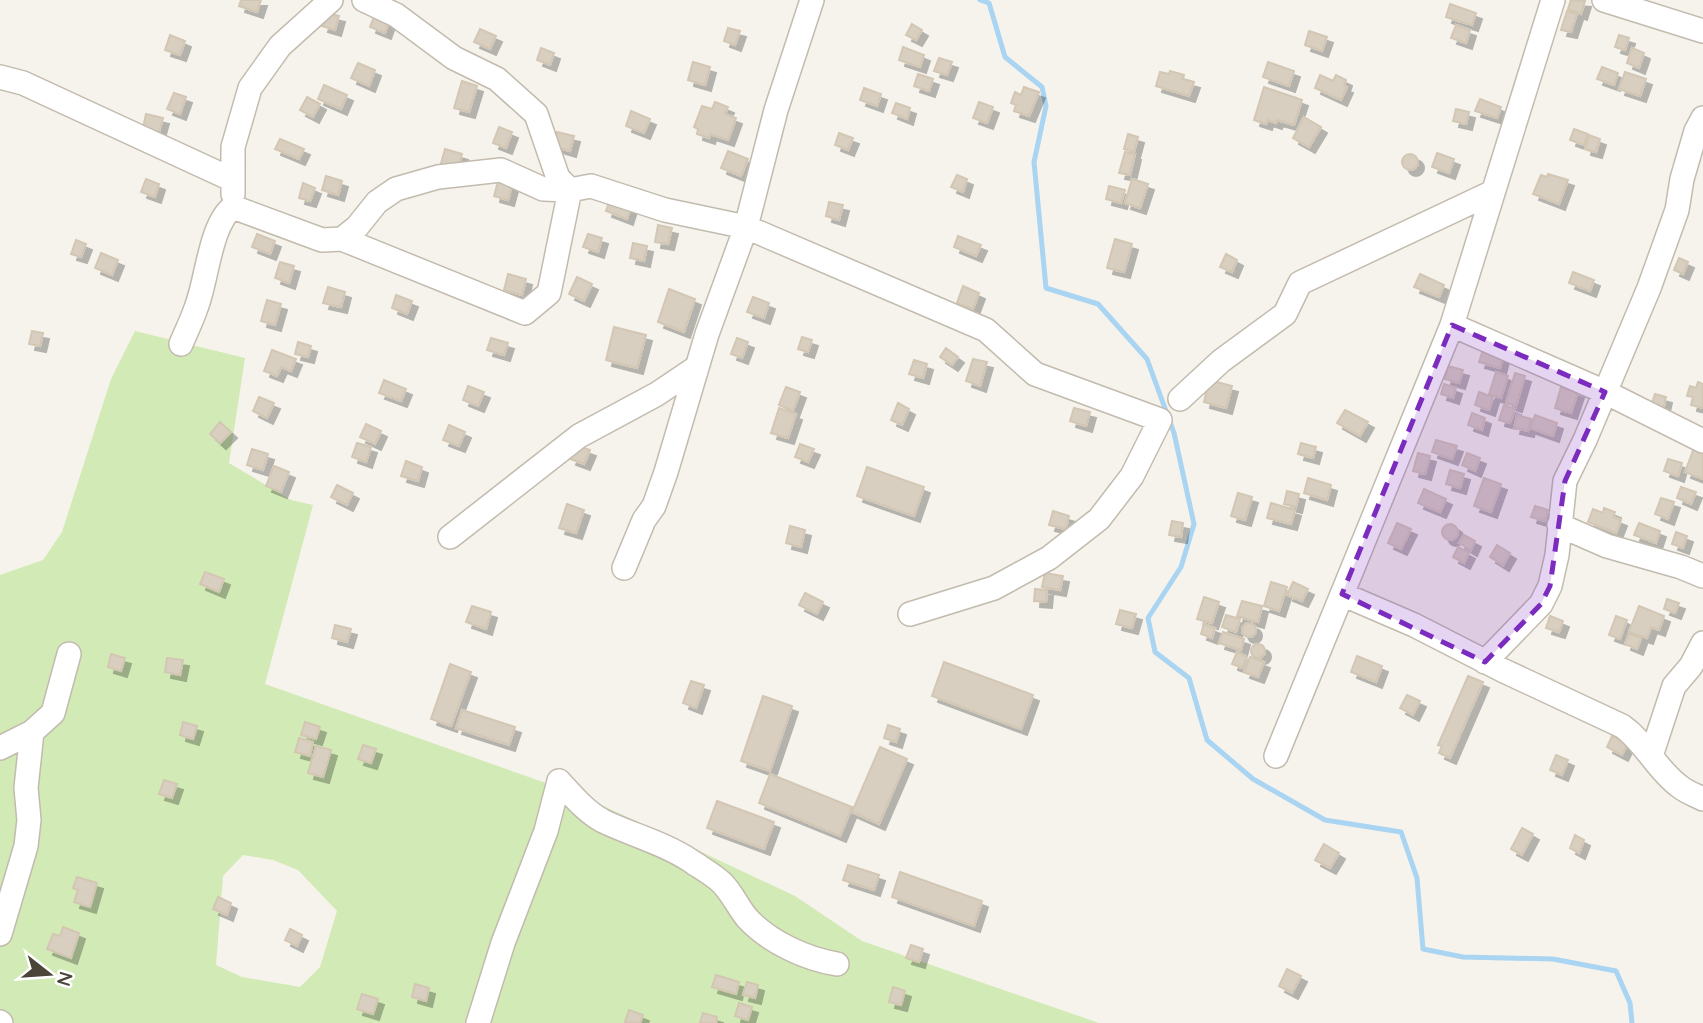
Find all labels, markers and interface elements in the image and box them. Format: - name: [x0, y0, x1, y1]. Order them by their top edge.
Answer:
- north arrow: [14, 939, 84, 1009]
- text: N: [52, 969, 79, 989]

